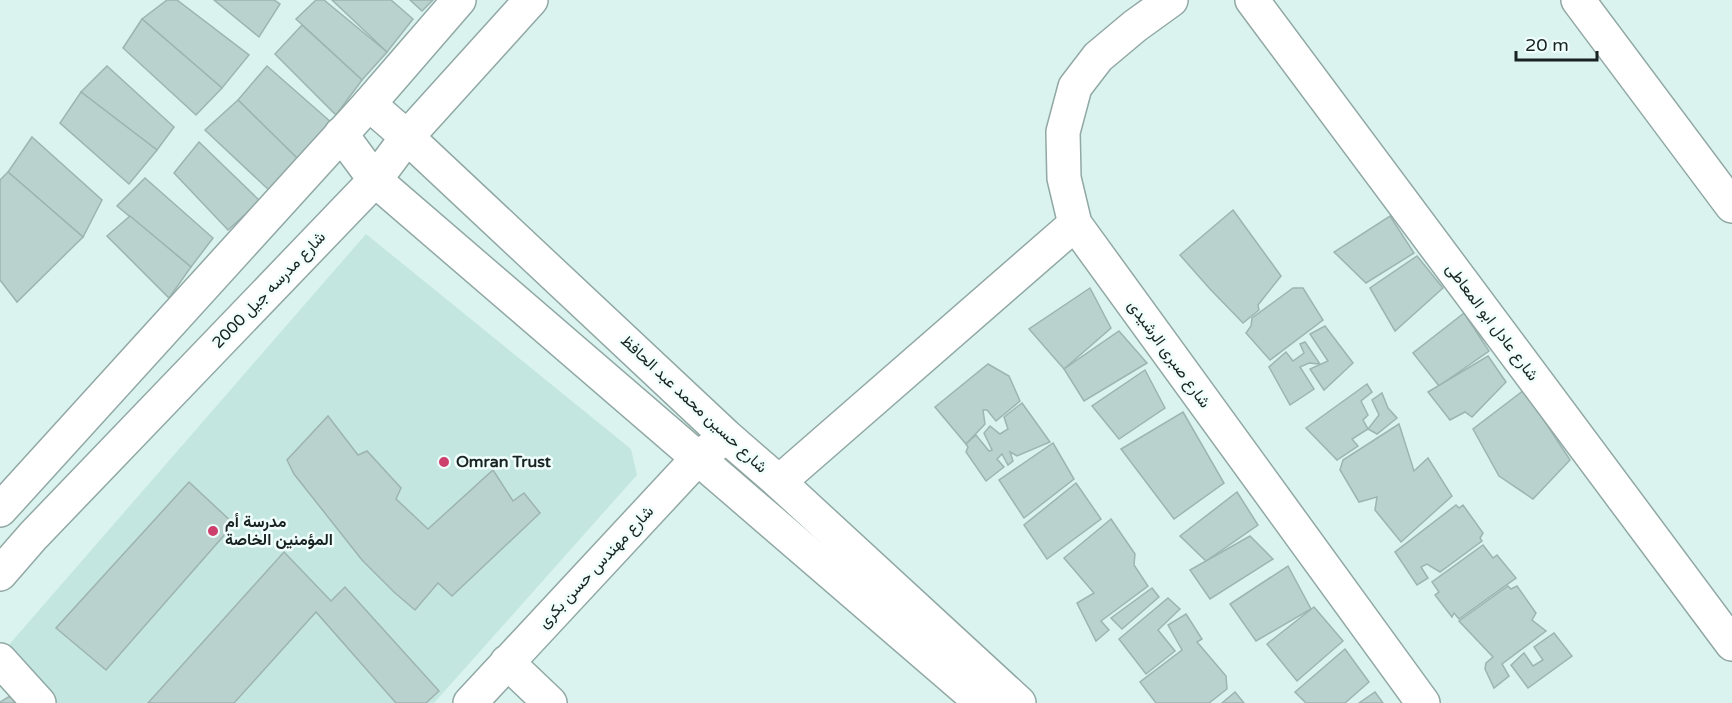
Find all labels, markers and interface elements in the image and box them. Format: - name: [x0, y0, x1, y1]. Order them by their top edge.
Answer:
- scale bar: [1516, 24, 1597, 62]
- text: 20 m: [1525, 34, 1569, 56]
- street label: شارع مدرسه جيل 2000: [208, 227, 331, 353]
- street label: شارع عادل ابو المعاطى: [1440, 259, 1543, 385]
- street label: شارع صبرى الرشيدى: [1122, 296, 1215, 412]
- street label: شارع حسين محمد عبد الحافظ: [616, 331, 772, 478]
- place label: Omran Trust: [456, 452, 552, 472]
- marker: Omran Trust: [437, 455, 451, 469]
- street label: شارع مهندس حسن بكرى: [534, 502, 659, 633]
- place label: مدرسة أم المؤمنين الخاصة: [225, 512, 333, 550]
- marker: مدرسة أم المؤمنين الخاصة: [206, 524, 220, 538]

